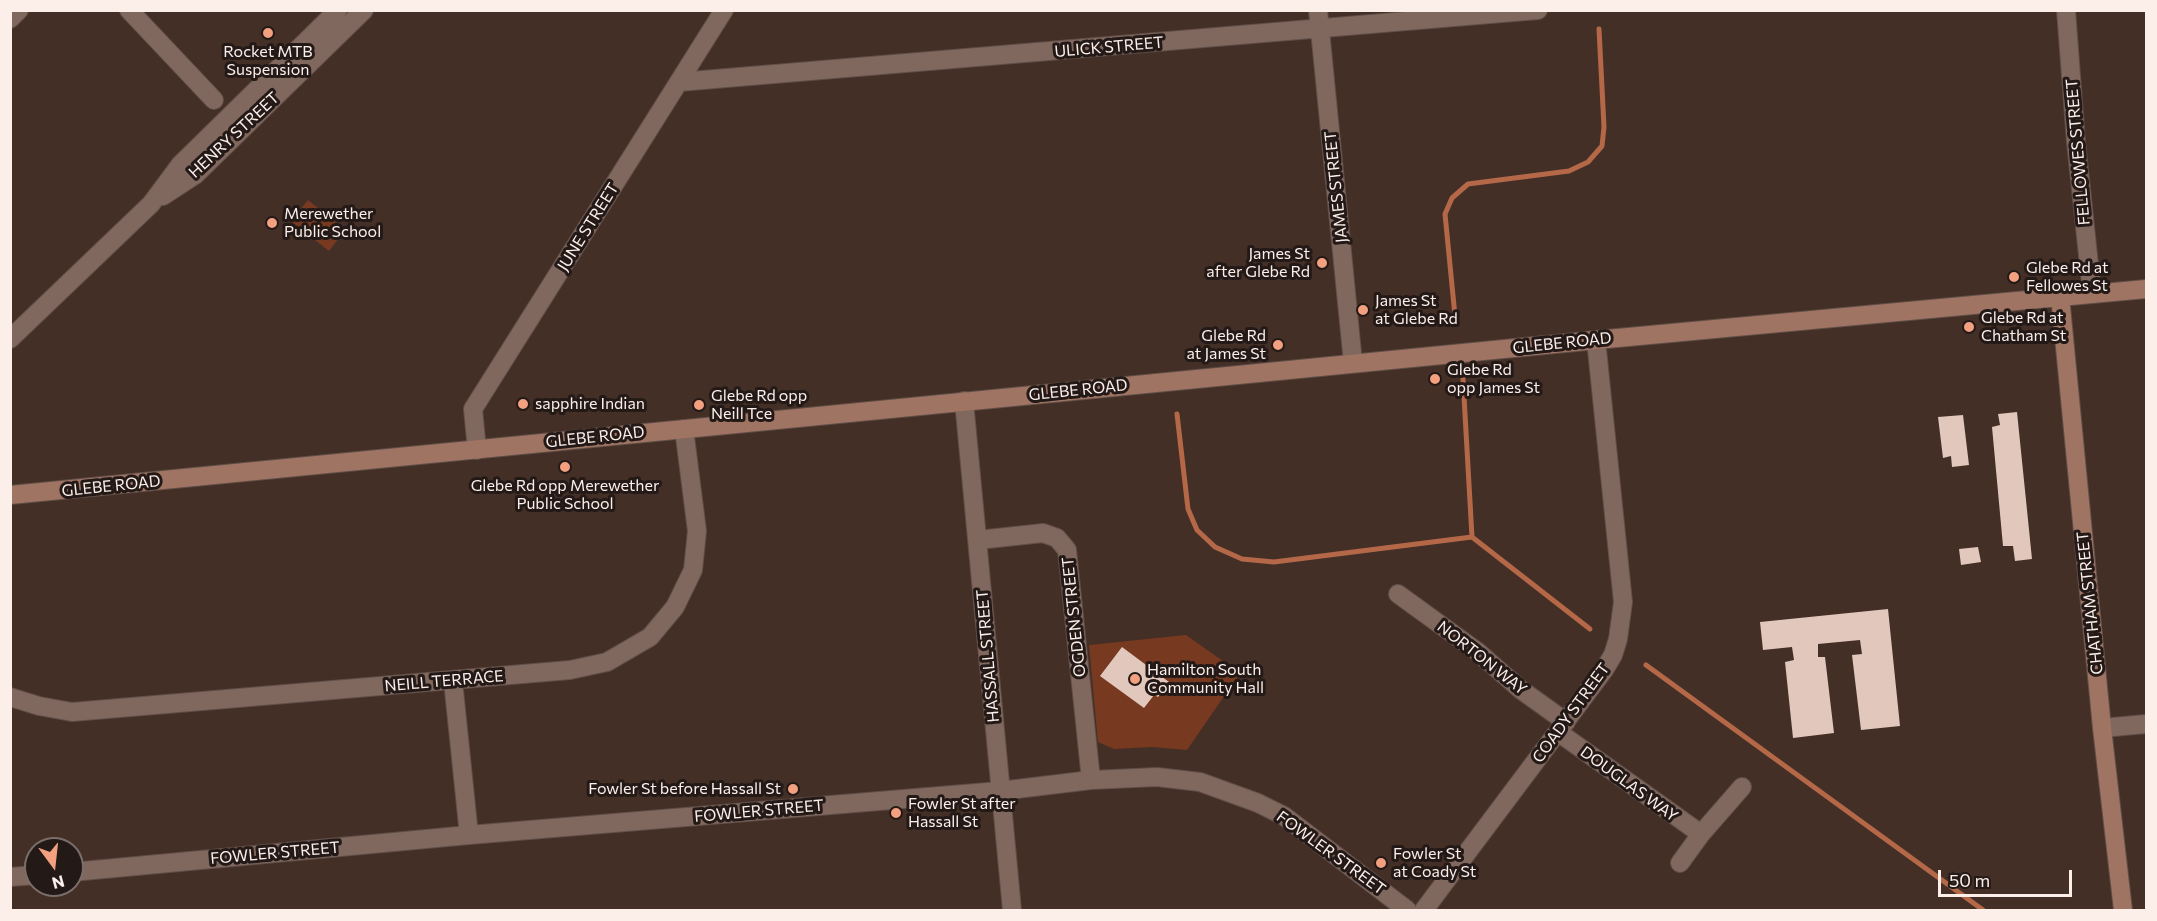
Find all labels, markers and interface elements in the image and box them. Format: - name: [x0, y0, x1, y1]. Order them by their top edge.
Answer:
- marker: Rocket MTB Suspension: [261, 26, 275, 40]
- street label: ULICK STREET: [1054, 33, 1164, 61]
- place label: Rocket MTB Suspension: [223, 42, 313, 80]
- street label: FELLOWES STREET: [2062, 78, 2094, 226]
- street label: HENRY STREET: [185, 88, 283, 182]
- street label: JAMES STREET: [1321, 130, 1351, 244]
- street label: JUNE STREET: [553, 179, 623, 275]
- place label: Merewether Public School: [284, 204, 381, 242]
- marker: Merewether Public School: [265, 216, 279, 230]
- place label: James St after Glebe Rd: [1206, 244, 1310, 282]
- marker: James St after Glebe Rd: [1315, 256, 1329, 270]
- place label: Glebe Rd at Fellowes St: [2026, 258, 2109, 296]
- marker: Glebe Rd at Fellowes St: [2007, 270, 2021, 284]
- place label: James St at Glebe Rd: [1375, 291, 1458, 329]
- marker: James St at Glebe Rd: [1356, 303, 1370, 317]
- place label: Glebe Rd at Chatham St: [1981, 308, 2066, 346]
- marker: Glebe Rd at Chatham St: [1962, 320, 1976, 334]
- place label: Glebe Rd at James St: [1186, 326, 1266, 364]
- street label: GLEBE ROAD: [1512, 328, 1612, 358]
- marker: Glebe Rd at James St: [1271, 338, 1285, 352]
- place label: Glebe Rd opp James St: [1447, 360, 1540, 398]
- marker: Glebe Rd opp James St: [1428, 372, 1442, 386]
- street label: GLEBE ROAD: [1028, 375, 1128, 405]
- place label: Glebe Rd opp Neill Tce: [711, 386, 807, 424]
- place label: sapphire Indian: [535, 394, 645, 414]
- marker: sapphire Indian: [516, 397, 530, 411]
- marker: Glebe Rd opp Neill Tce: [692, 398, 706, 412]
- street label: GLEBE ROAD: [545, 422, 645, 452]
- marker: Glebe Rd opp Merewether Public School: [558, 460, 572, 474]
- street label: GLEBE ROAD: [61, 471, 161, 501]
- place label: Glebe Rd opp Merewether Public School: [471, 476, 659, 514]
- street label: CHATHAM STREET: [2073, 531, 2107, 675]
- street label: OGDEN STREET: [1058, 556, 1090, 678]
- street label: HASSALL STREET: [973, 589, 1003, 723]
- street label: NORTON WAY: [1433, 617, 1531, 699]
- street label: COADY STREET: [1528, 659, 1614, 767]
- place label: Hamilton South Community Hall: [1147, 660, 1264, 698]
- street label: NEILL TERRACE: [384, 666, 504, 696]
- marker: Hamilton South Community Hall: [1128, 672, 1142, 686]
- street label: DOUGLAS WAY: [1576, 742, 1682, 826]
- place label: Fowler St before Hassall St: [588, 779, 781, 799]
- marker: Fowler St before Hassall St: [786, 782, 800, 796]
- place label: Fowler St after Hassall St: [908, 794, 1016, 832]
- street label: FOWLER STREET: [693, 796, 825, 826]
- marker: Fowler St after Hassall St: [889, 806, 903, 820]
- street label: FOWLER STREET: [1273, 807, 1389, 899]
- north arrow: [24, 837, 84, 897]
- street label: FOWLER STREET: [209, 838, 341, 868]
- place label: Fowler St at Coady St: [1393, 844, 1476, 882]
- marker: Fowler St at Coady St: [1374, 856, 1388, 870]
- scale bar: [1941, 858, 2074, 896]
- text: 50 m: [1949, 869, 1990, 891]
- text: N: [50, 872, 67, 894]

